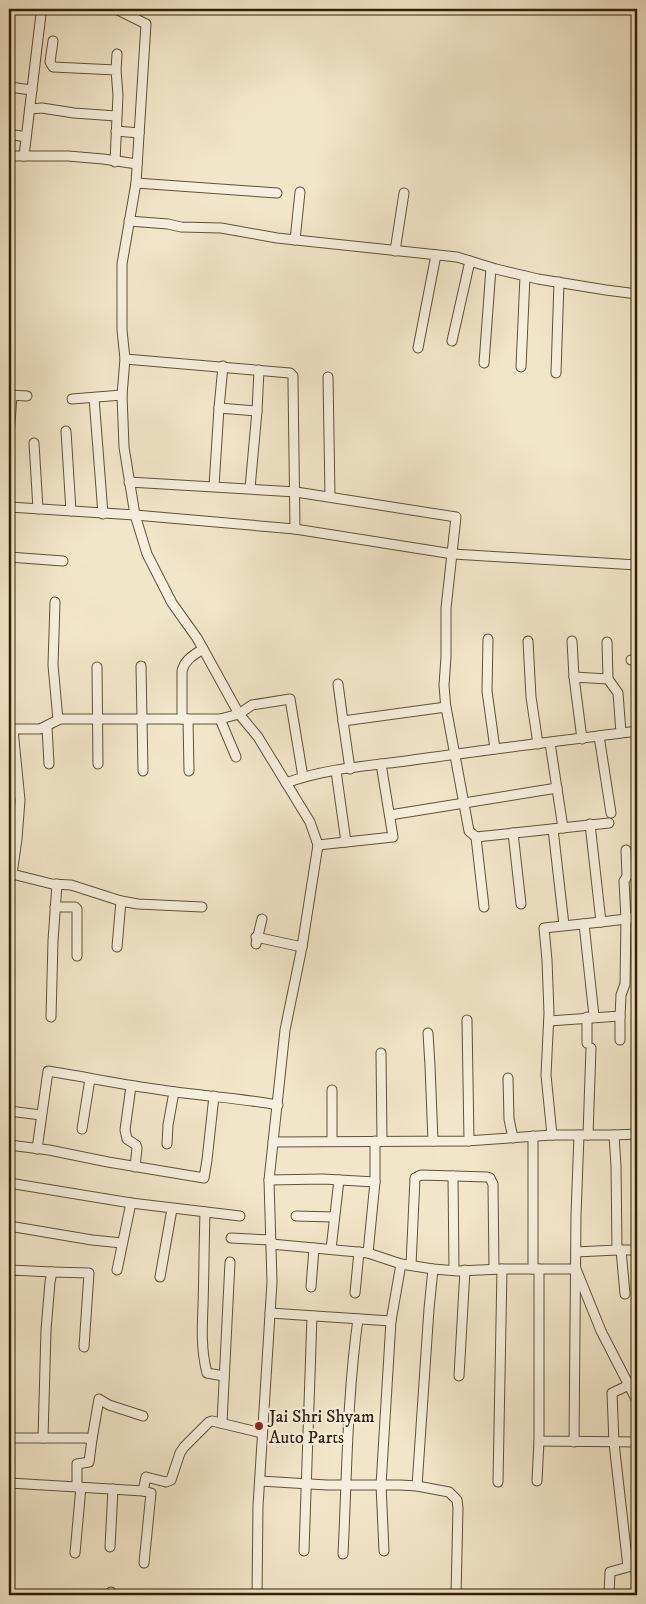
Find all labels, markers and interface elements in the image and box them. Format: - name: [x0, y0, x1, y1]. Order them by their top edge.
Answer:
- place label: Jai Shri Shyam Auto Parts: [267, 1406, 375, 1449]
- marker: Jai Shri Shyam Auto Parts: [253, 1420, 265, 1432]

